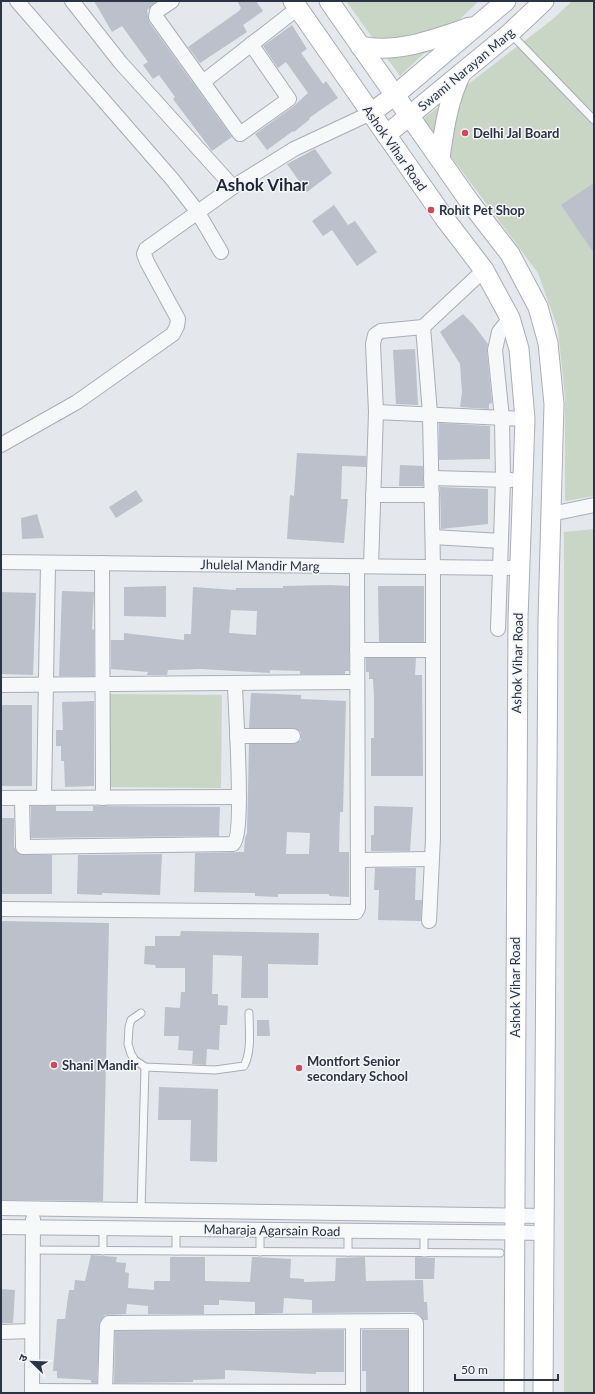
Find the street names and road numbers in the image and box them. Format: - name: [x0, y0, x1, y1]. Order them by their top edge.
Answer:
- street label: Swami Narayan Marg: [415, 24, 518, 114]
- street label: Ashok Vihar Road: [360, 102, 430, 194]
- street label: Jhulelal Mandir Marg: [200, 556, 320, 574]
- street label: Ashok Vihar Road: [508, 612, 526, 714]
- street label: Ashok Vihar Road: [507, 937, 523, 1037]
- street label: Maharaja Agarsain Road: [203, 1221, 341, 1239]

